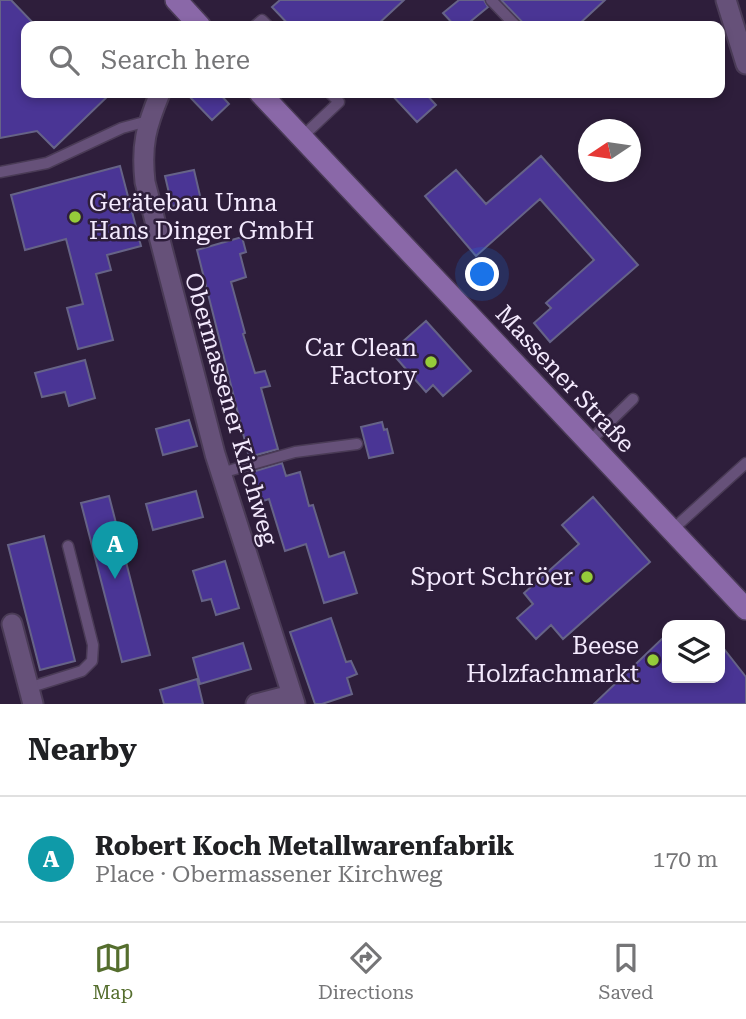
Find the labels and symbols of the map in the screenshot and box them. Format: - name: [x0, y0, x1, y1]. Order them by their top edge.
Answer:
- north arrow: [578, 119, 641, 182]
- place label: Gerätebau Unna Hans Dinger GmbH: [89, 189, 314, 245]
- marker: Gerätebau Unna Hans Dinger GmbH: [67, 209, 83, 225]
- your location: [465, 257, 499, 291]
- street label: Obermassener Kirchweg: [179, 269, 283, 549]
- street label: Massener Straße: [490, 300, 640, 458]
- place label: Car Clean Factory: [305, 334, 418, 390]
- marker: Car Clean Factory: [423, 354, 439, 370]
- pin: A: [92, 521, 138, 579]
- place label: Sport Schröer: [411, 563, 573, 591]
- marker: Sport Schröer: [579, 569, 595, 585]
- place label: Beese Holzfachmarkt: [466, 632, 639, 688]
- marker: Beese Holzfachmarkt: [645, 652, 661, 668]

